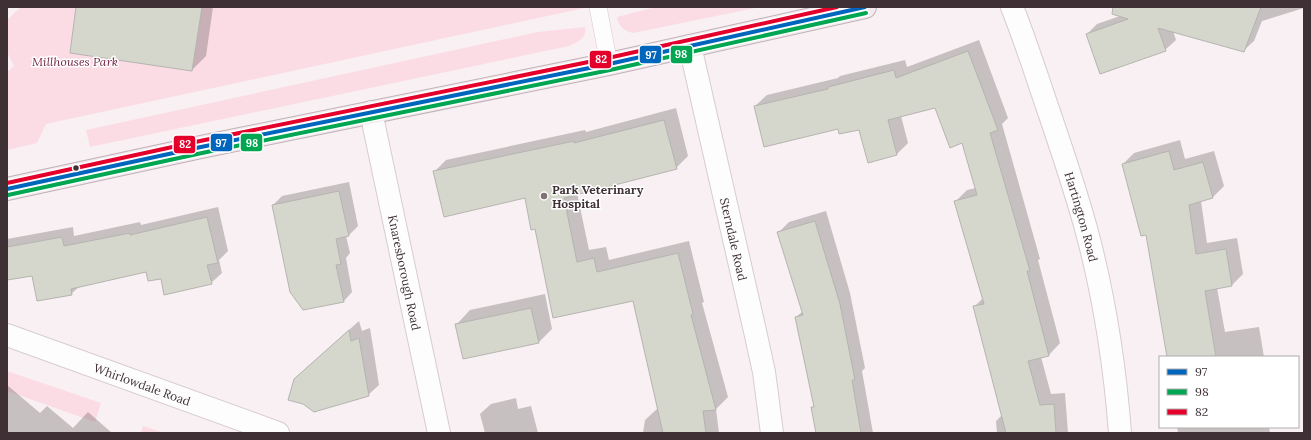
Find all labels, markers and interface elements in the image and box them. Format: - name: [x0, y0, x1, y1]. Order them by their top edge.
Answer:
- line badge: 97: [639, 45, 662, 64]
- line badge: 98: [670, 45, 693, 64]
- text: 98: [675, 47, 687, 61]
- text: 97: [645, 48, 657, 62]
- line badge: 82: [589, 50, 612, 69]
- text: 82: [595, 52, 607, 66]
- park label: Millhouses Park: [32, 54, 118, 69]
- line badge: 97: [210, 133, 233, 152]
- line badge: 98: [240, 133, 263, 152]
- line badge: 82: [173, 135, 196, 154]
- text: 97: [215, 136, 227, 150]
- text: 98: [246, 136, 258, 150]
- text: 82: [179, 137, 191, 151]
- unlabelled marker: [71, 163, 81, 173]
- street label: Hartington Road: [1062, 170, 1102, 263]
- place label: Park Veterinary Hospital: [552, 182, 644, 211]
- marker: Park Veterinary Hospital: [539, 191, 549, 201]
- street label: Sterndale Road: [717, 196, 751, 282]
- street label: Knaresborough Road: [385, 213, 424, 331]
- legend: [1159, 356, 1299, 428]
- street label: Whirlowdale Road: [92, 360, 193, 408]
- text: 97: [1195, 364, 1208, 379]
- text: 98: [1195, 384, 1209, 399]
- text: 82: [1195, 404, 1208, 419]

